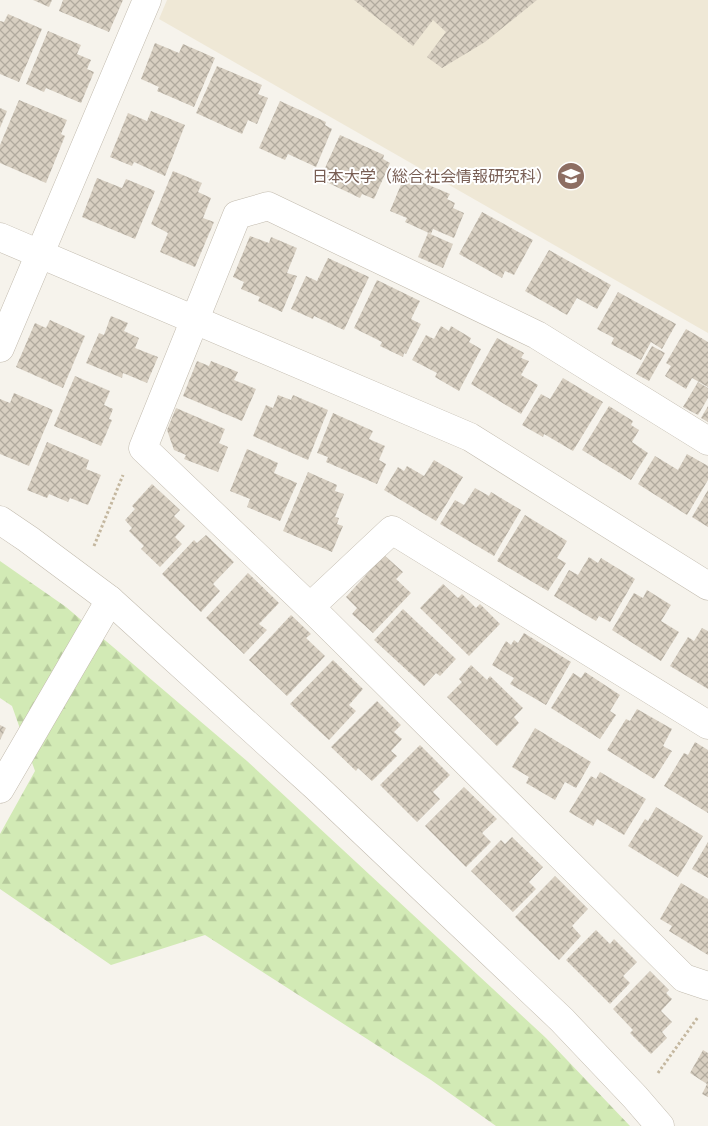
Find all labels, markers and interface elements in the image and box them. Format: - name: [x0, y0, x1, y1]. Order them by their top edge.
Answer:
- school or university icon: 日本大学（総合社会情報研究科）: [556, 161, 586, 191]
- place label: 日本大学（総合社会情報研究科）: [312, 167, 552, 186]

